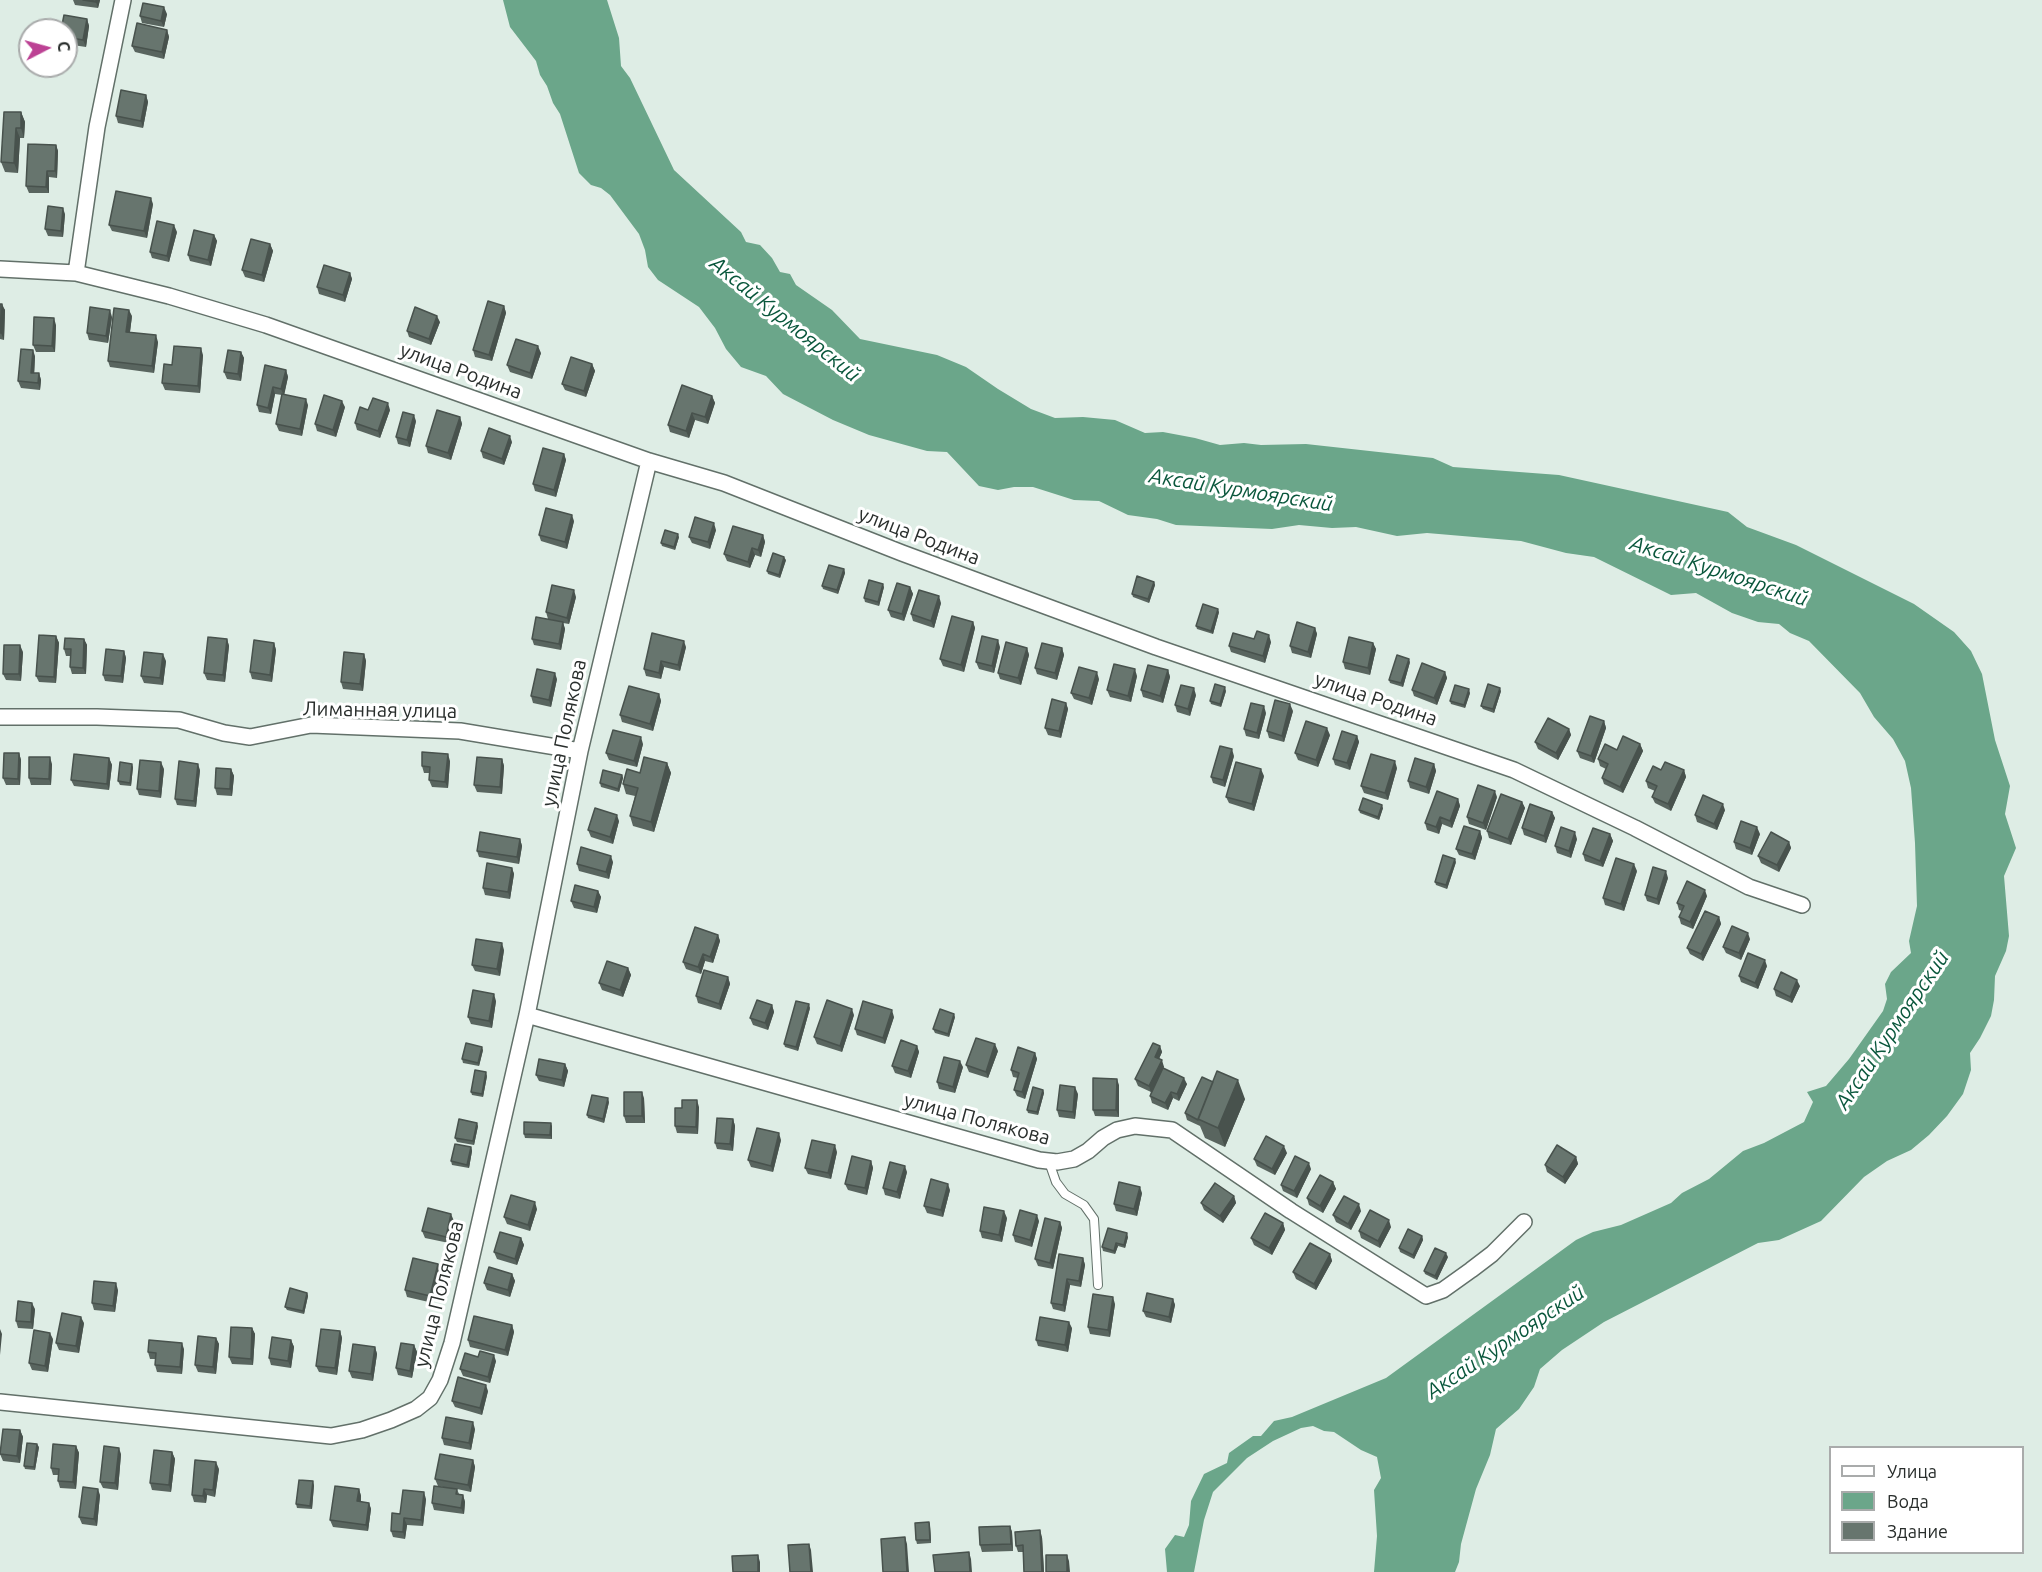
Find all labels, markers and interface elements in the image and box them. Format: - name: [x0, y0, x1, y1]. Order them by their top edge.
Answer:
- north arrow: [18, 18, 78, 78]
- text: С: [54, 40, 73, 52]
- water label: Аксай Курмоярский: [705, 251, 865, 387]
- street label: улица Родина: [397, 338, 525, 404]
- water label: Аксай Курмоярский: [1147, 463, 1335, 517]
- street label: улица Родина: [855, 502, 983, 570]
- water label: Аксай Курмоярский: [1627, 530, 1811, 612]
- street label: улица Полякова: [537, 657, 591, 809]
- street label: улица Родина: [1311, 667, 1441, 731]
- street label: Лиманная улица: [303, 697, 457, 723]
- water label: Аксай Курмоярский: [1830, 946, 1954, 1114]
- street label: улица Полякова: [901, 1088, 1053, 1150]
- street label: улица Полякова: [409, 1218, 469, 1370]
- water label: Аксай Курмоярский: [1421, 1280, 1589, 1404]
- legend: [1829, 1446, 2024, 1554]
- text: Улица: [1887, 1461, 1937, 1481]
- text: Вода: [1887, 1491, 1929, 1511]
- text: Здание: [1887, 1521, 1948, 1541]

